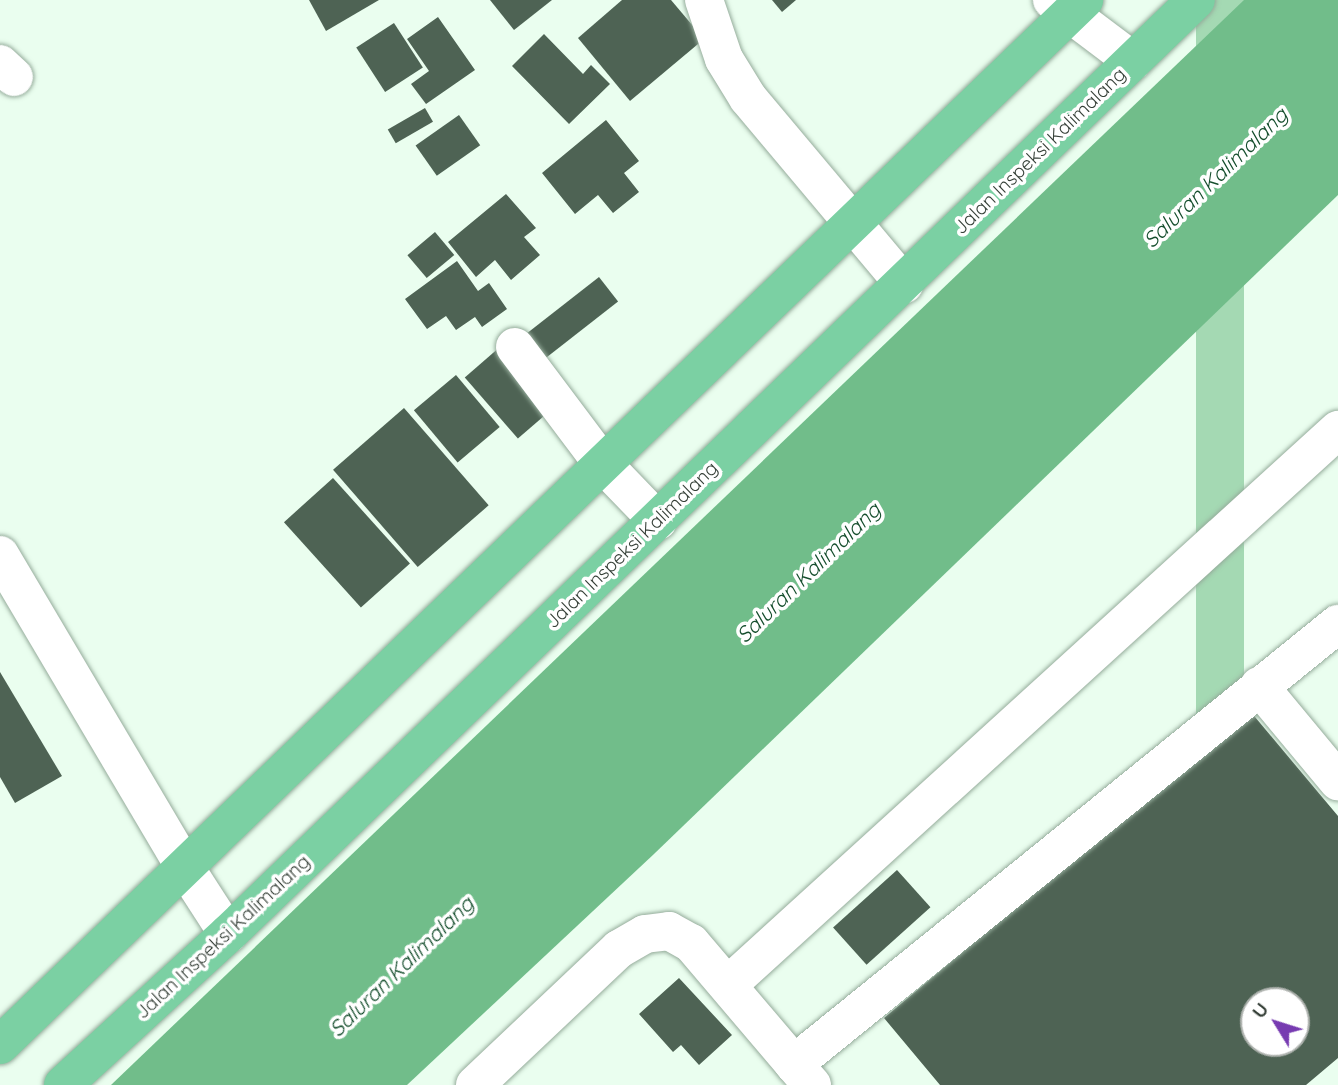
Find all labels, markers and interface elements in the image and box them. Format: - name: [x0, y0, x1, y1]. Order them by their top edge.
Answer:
- street label: Jalan Inspeksi Kalimalang: [949, 63, 1131, 239]
- water label: Saluran Kalimalang: [1138, 102, 1292, 252]
- street label: Jalan Inspeksi Kalimalang: [541, 457, 723, 633]
- water label: Saluran Kalimalang: [731, 497, 885, 647]
- street label: Jalan Inspeksi Kalimalang: [131, 850, 315, 1024]
- water label: Saluran Kalimalang: [324, 891, 478, 1041]
- north arrow: [1240, 987, 1310, 1057]
- text: U: [1246, 998, 1274, 1023]

